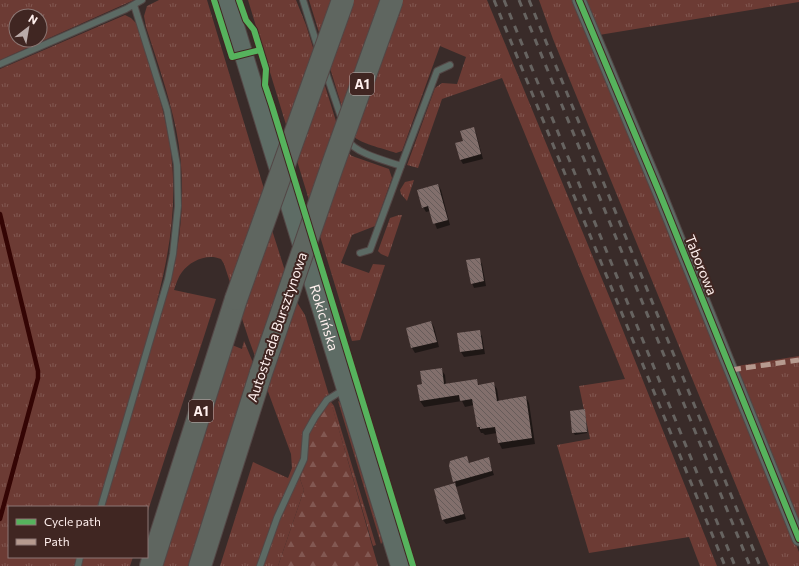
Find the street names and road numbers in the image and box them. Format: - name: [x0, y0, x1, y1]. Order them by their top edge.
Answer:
- road number: A1: [350, 73, 374, 95]
- street label: Taborowa: [682, 232, 721, 297]
- street label: Autostrada Bursztynowa: [243, 250, 310, 404]
- street label: Rokicińska: [306, 282, 343, 353]
- road number: A1: [189, 400, 213, 422]

